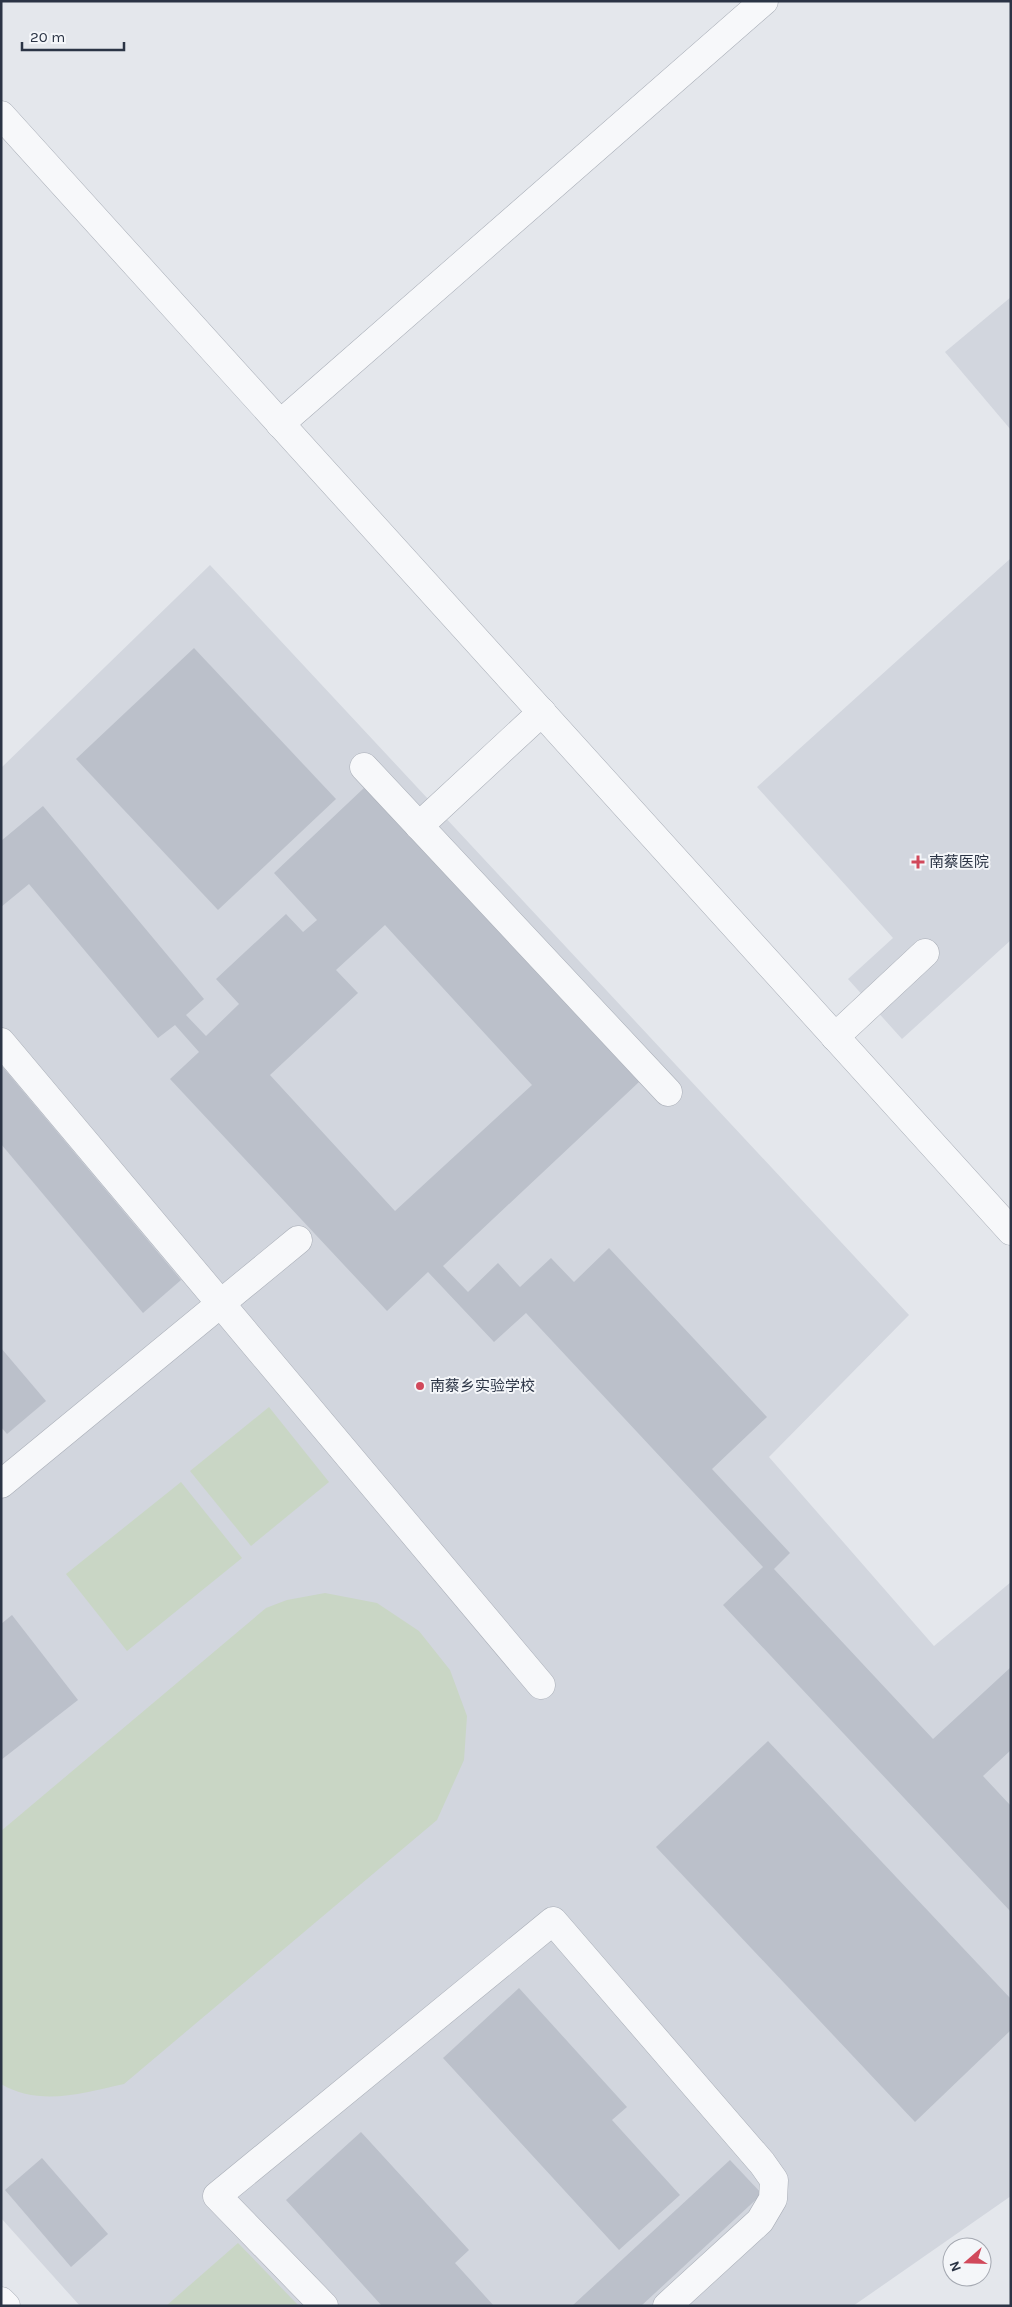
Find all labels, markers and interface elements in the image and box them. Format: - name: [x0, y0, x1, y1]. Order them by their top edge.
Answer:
- scale bar: [22, 20, 125, 52]
- text: 20 m: [30, 28, 65, 46]
- place label: 南蔡医院: [929, 853, 989, 871]
- marker: 南蔡医院: [911, 855, 925, 869]
- place label: 南蔡乡实验学校: [430, 1377, 535, 1395]
- marker: 南蔡乡实验学校: [414, 1380, 426, 1392]
- north arrow: [942, 2237, 992, 2287]
- text: N: [946, 2259, 965, 2274]

